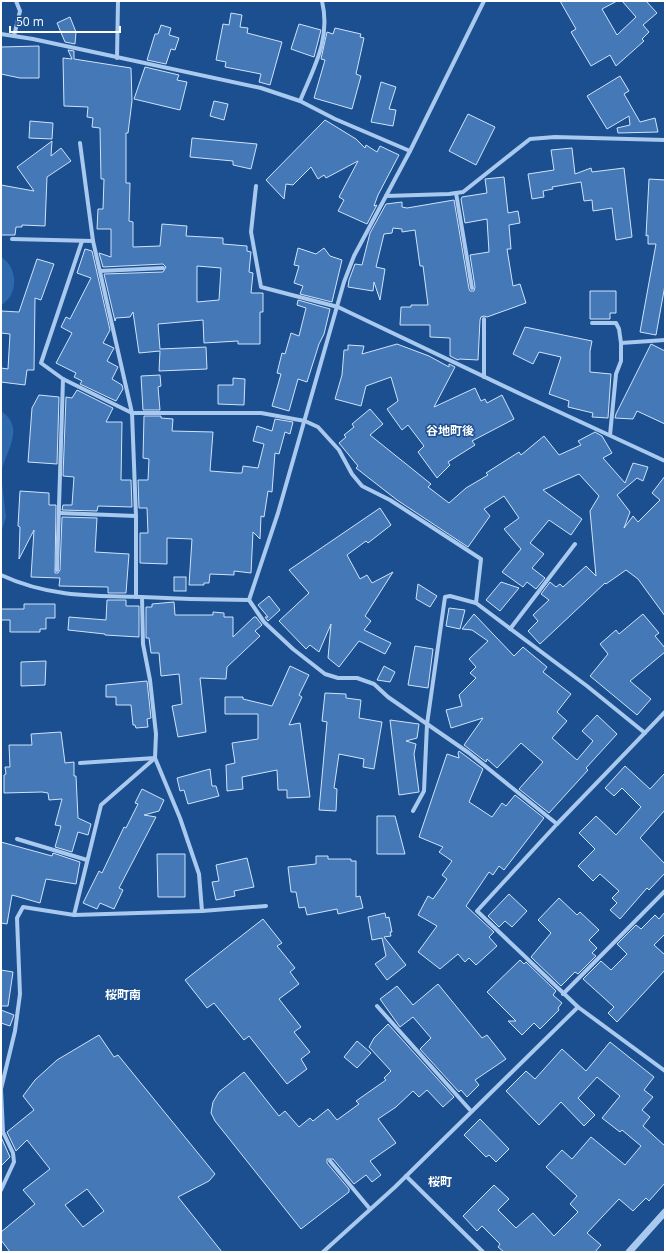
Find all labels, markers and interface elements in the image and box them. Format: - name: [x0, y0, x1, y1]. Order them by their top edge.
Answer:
- scale bar: [10, 8, 120, 34]
- text: 50 m: [16, 13, 44, 30]
- district label: 谷地町後: [426, 422, 474, 439]
- district label: 桜町南: [105, 986, 141, 1003]
- district label: 桜町: [428, 1173, 452, 1190]

